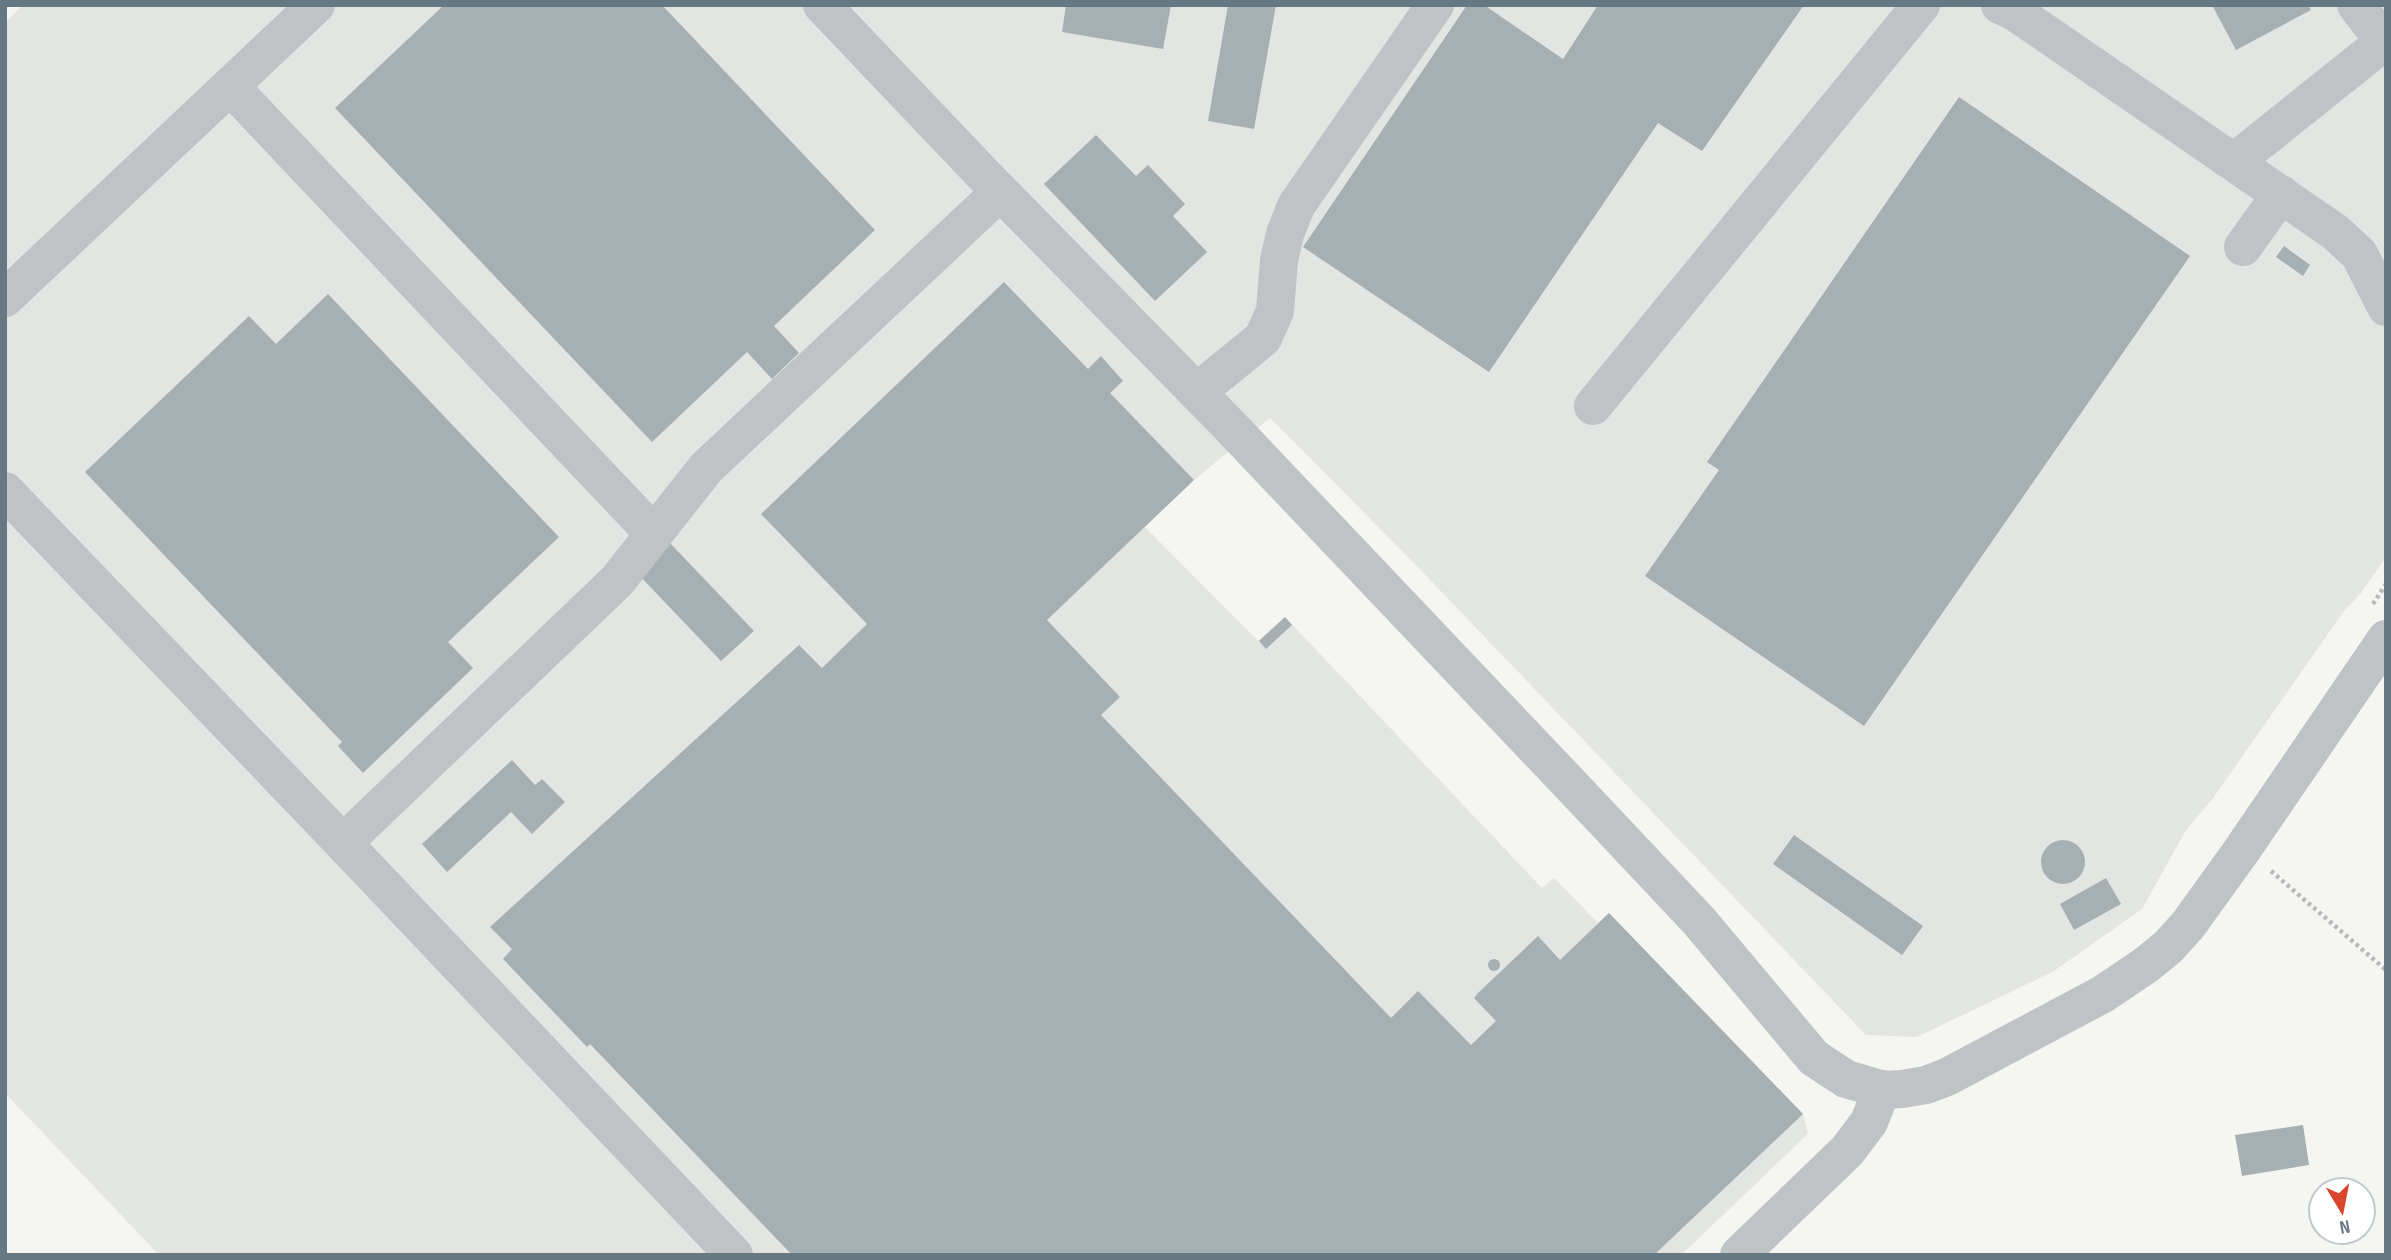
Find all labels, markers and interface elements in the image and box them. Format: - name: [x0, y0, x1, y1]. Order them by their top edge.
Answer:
- north arrow: [2307, 1176, 2377, 1246]
- text: N: [2338, 1214, 2352, 1238]

